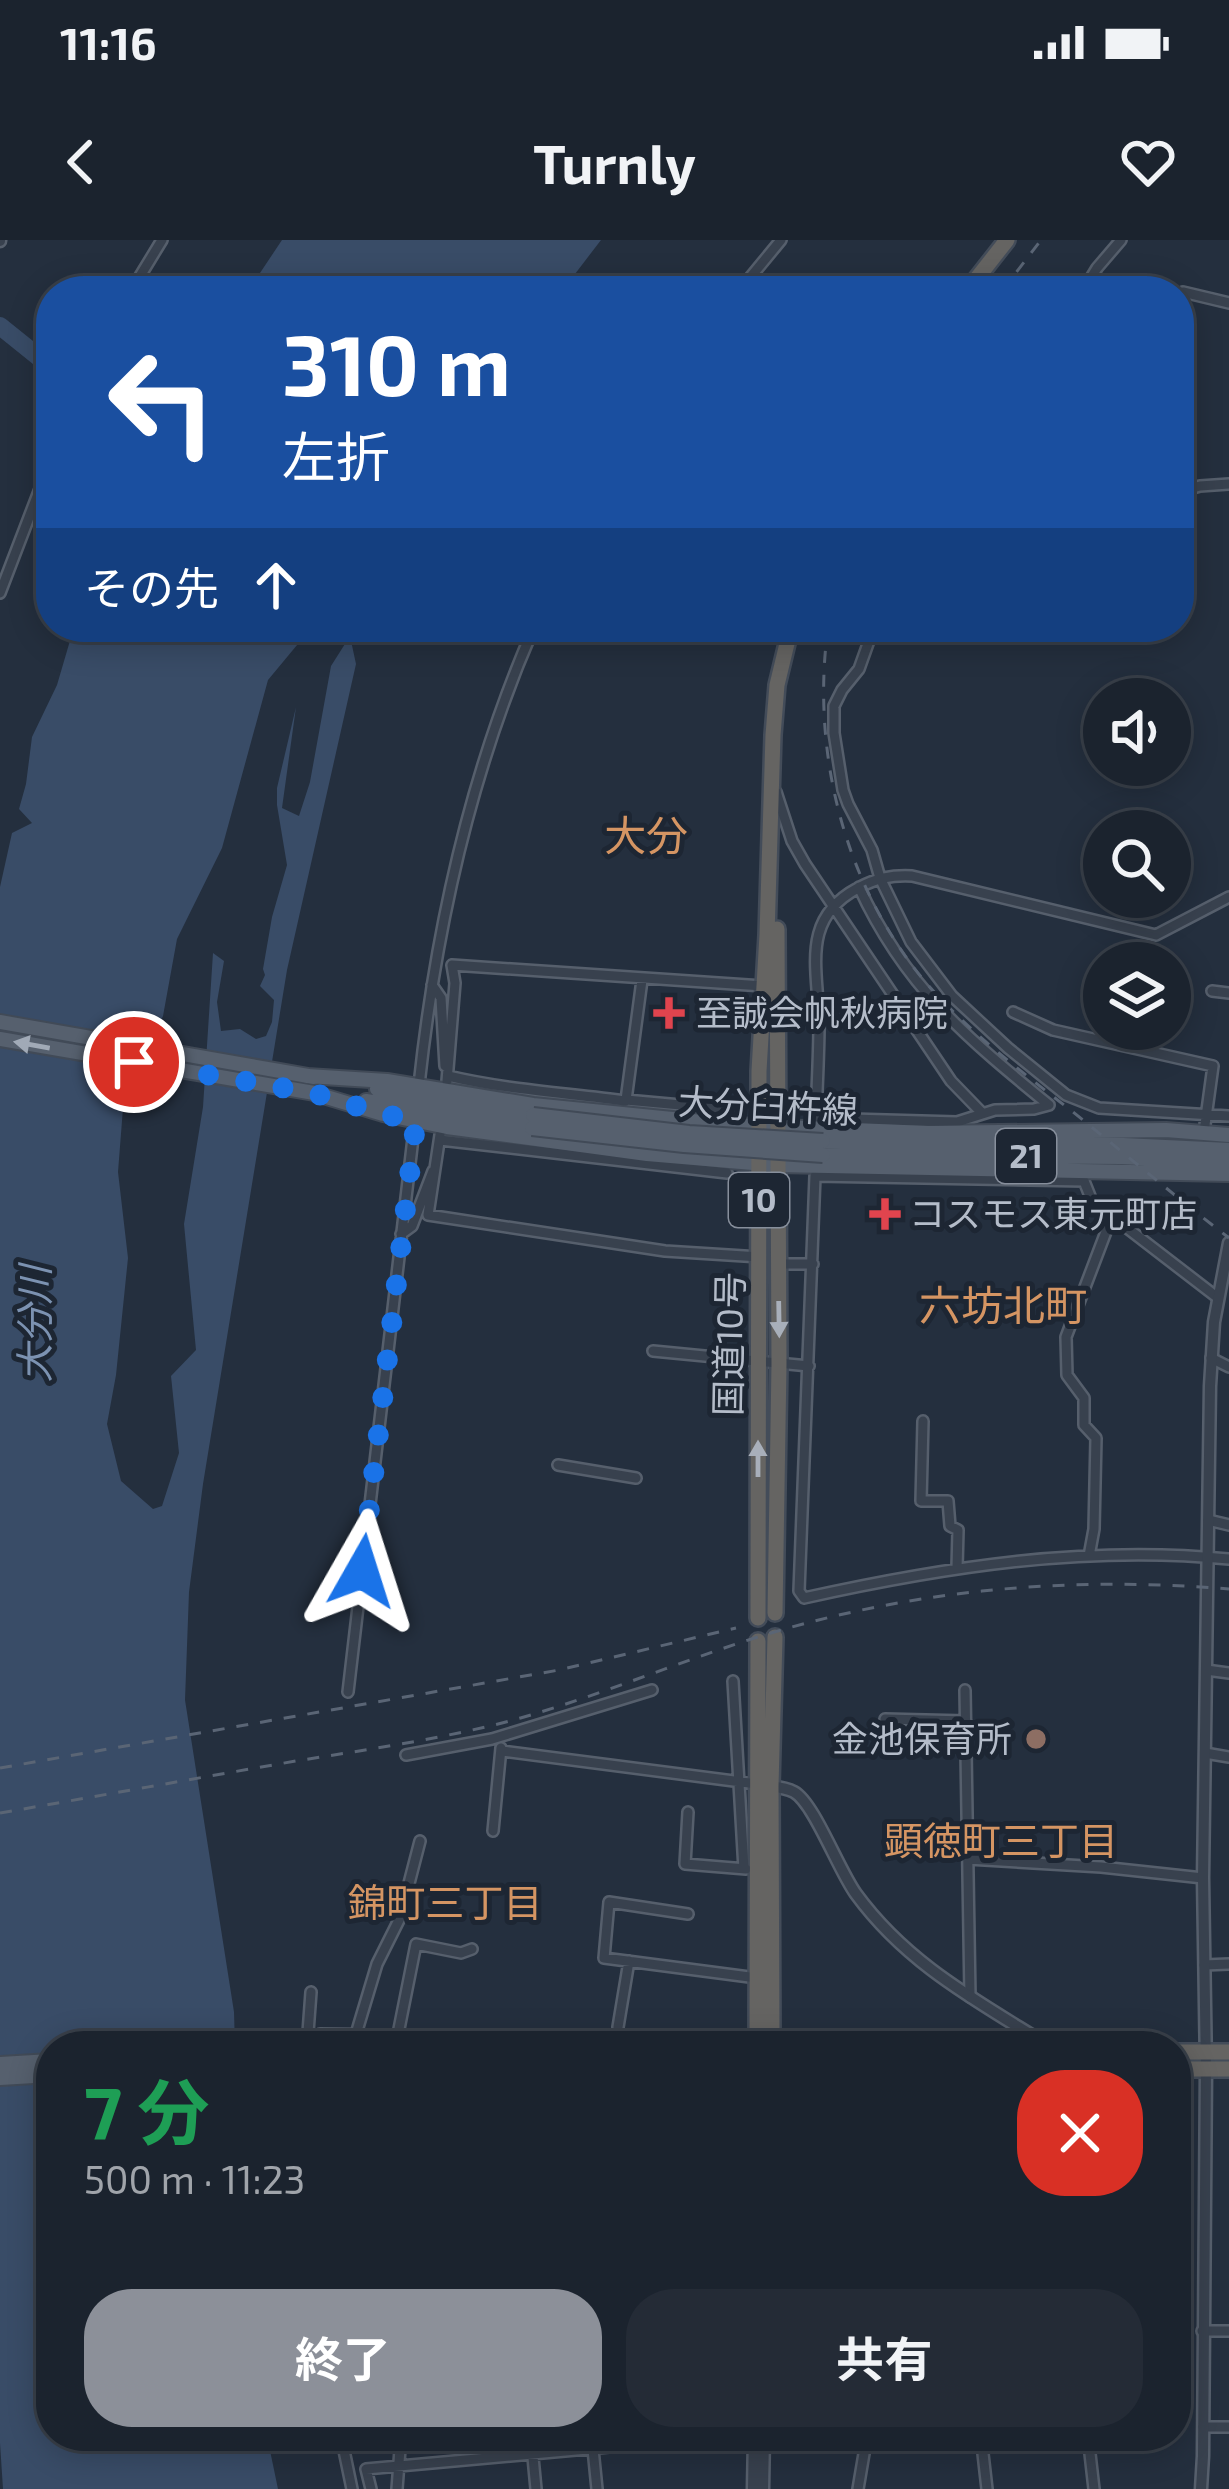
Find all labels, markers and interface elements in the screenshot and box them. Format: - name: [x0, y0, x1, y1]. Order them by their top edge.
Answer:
- text: 11:16: [60, 15, 156, 69]
- icon: back: [48, 129, 114, 195]
- icon: heart: [1115, 129, 1181, 195]
- text: Turnly: [533, 130, 696, 195]
- text: 310 m: [282, 312, 511, 413]
- icon: left: [84, 324, 240, 480]
- text: 左折: [282, 423, 390, 488]
- icon: ahead: [243, 552, 309, 618]
- text: その先: [84, 560, 219, 614]
- map controls: [1083, 678, 1191, 1050]
- button: sound: [1083, 678, 1191, 786]
- district label: 大分: [604, 809, 688, 859]
- button: search: [1083, 810, 1191, 918]
- button: layers: [1083, 942, 1191, 1050]
- place label: 至誠会帆秋病院: [696, 990, 948, 1033]
- marker: 至誠会帆秋病院: [653, 997, 685, 1029]
- pin: [83, 1011, 185, 1113]
- icon: arrive: [101, 1029, 167, 1095]
- one-way arrow: [13, 1035, 50, 1054]
- street label: 大分臼杵線: [677, 1078, 859, 1131]
- road number: 21: [996, 1129, 1056, 1183]
- road number: 10: [729, 1173, 789, 1227]
- place label: コスモス東元町店: [909, 1191, 1197, 1234]
- marker: コスモス東元町店: [872, 1201, 898, 1227]
- water label: 大分川: [10, 1262, 57, 1383]
- street label: 国道10号: [705, 1272, 750, 1416]
- district label: 六坊北町: [919, 1279, 1087, 1329]
- one-way arrow: [769, 1301, 788, 1339]
- one-way arrow: [748, 1439, 768, 1477]
- position arrow: [299, 1508, 425, 1634]
- place label: 金池保育所: [832, 1716, 1012, 1759]
- marker: 金池保育所: [1023, 1726, 1049, 1752]
- district label: 顕徳町三丁目: [884, 1816, 1118, 1863]
- district label: 錦町三丁目: [347, 1878, 543, 1925]
- text: 7 分: [84, 2067, 210, 2153]
- button: close: [1017, 2070, 1143, 2196]
- text: 500 m · 11:23: [84, 2155, 305, 2202]
- button: 終了: [84, 2289, 602, 2427]
- button: 共有: [626, 2289, 1143, 2427]

